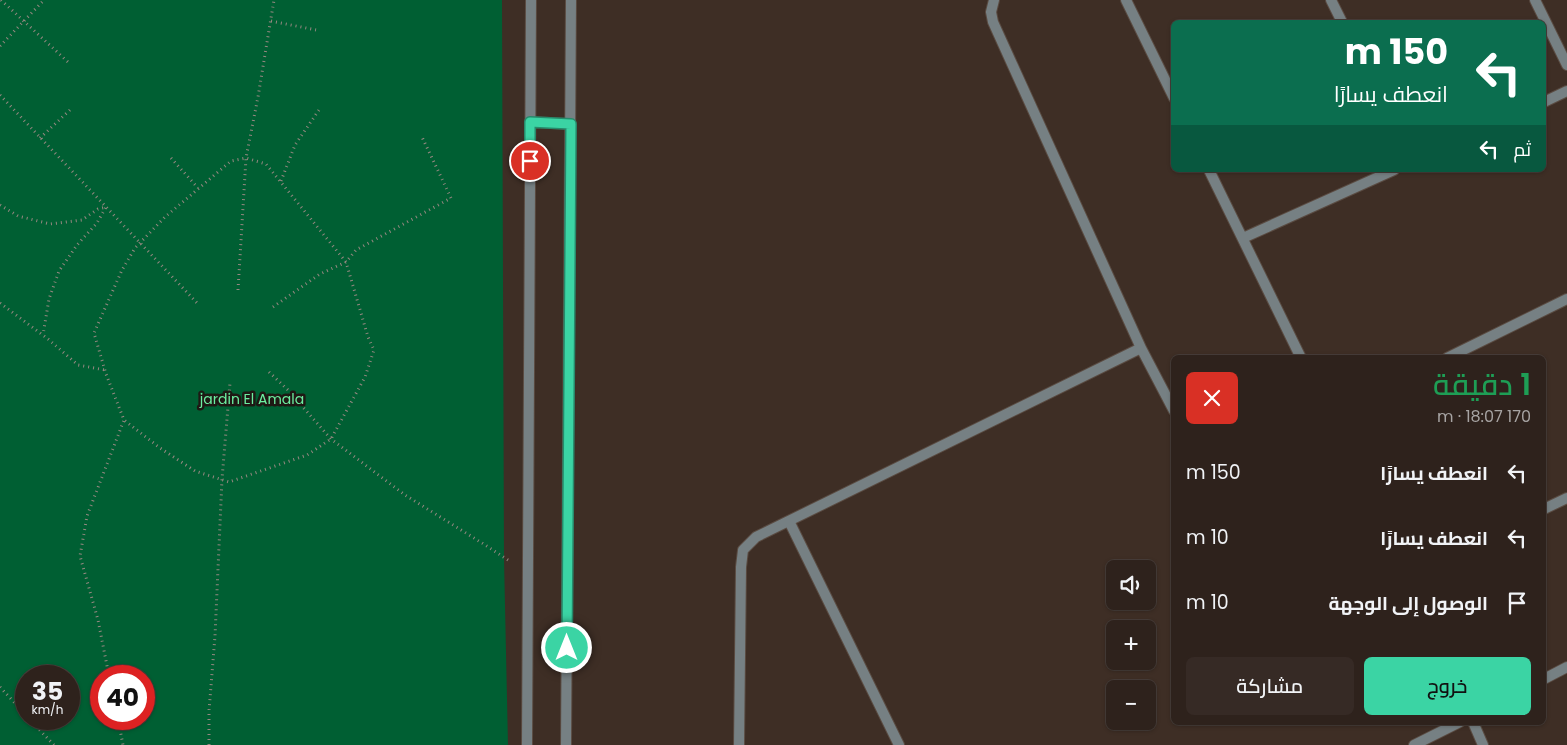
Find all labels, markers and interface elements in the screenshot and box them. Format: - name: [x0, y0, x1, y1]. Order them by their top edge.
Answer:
- text: 150 m: [1345, 27, 1448, 76]
- icon: left: [1466, 40, 1531, 105]
- text: انعطف يسارًا: [1334, 79, 1448, 110]
- icon: left: [1475, 135, 1503, 163]
- text: ثم: [1513, 136, 1531, 163]
- pin: [509, 140, 551, 182]
- icon: arrive: [516, 147, 544, 175]
- text: 1 دقيقة: [1433, 363, 1531, 406]
- button: close: [1186, 372, 1238, 424]
- park label: jardin El Amala: [199, 389, 304, 409]
- text: 170 m · 18:07: [1437, 405, 1531, 428]
- text: 150 m: [1186, 459, 1241, 486]
- icon: left: [1503, 459, 1531, 487]
- text: انعطف يسارًا: [1380, 460, 1488, 487]
- text: 10 m: [1186, 524, 1229, 551]
- icon: left: [1503, 524, 1531, 552]
- text: انعطف يسارًا: [1380, 525, 1488, 552]
- map controls: [1106, 560, 1156, 730]
- button: sound: [1106, 560, 1156, 610]
- text: 10 m: [1186, 589, 1229, 616]
- icon: arrive: [1503, 589, 1531, 617]
- text: الوصول إلى الوجهة: [1329, 590, 1488, 617]
- button: +: [1106, 620, 1156, 670]
- position arrow: [540, 621, 592, 673]
- button: مشاركة: [1186, 657, 1354, 715]
- button: خروج: [1364, 657, 1531, 715]
- speed limit sign: 40: [90, 665, 155, 730]
- text: 35: [32, 674, 63, 709]
- button: −: [1106, 680, 1156, 730]
- text: km/h: [32, 701, 63, 718]

